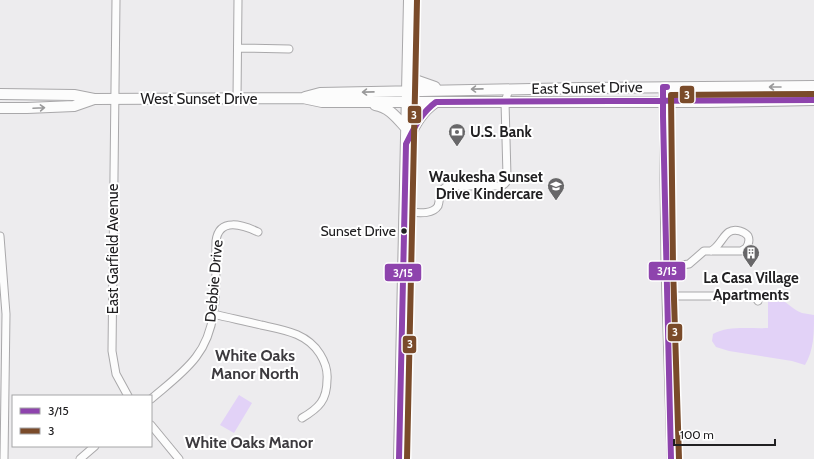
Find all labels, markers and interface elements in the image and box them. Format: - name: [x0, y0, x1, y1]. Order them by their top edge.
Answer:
- street label: East Sunset Drive: [531, 78, 643, 98]
- one-way arrow: [769, 83, 782, 91]
- one-way arrow: [471, 85, 484, 93]
- line badge: 3: [679, 85, 695, 104]
- one-way arrow: [362, 88, 375, 96]
- text: 3: [684, 88, 690, 102]
- street label: West Sunset Drive: [141, 90, 258, 108]
- one-way arrow: [32, 104, 45, 111]
- line badge: 3: [407, 105, 422, 124]
- text: 3: [411, 108, 417, 122]
- bank icon: U.S. Bank: [447, 122, 467, 147]
- place label: U.S. Bank: [470, 123, 533, 141]
- place label: Waukesha Sunset Drive Kindercare: [429, 168, 543, 203]
- school or university icon: Waukesha Sunset Drive Kindercare: [546, 176, 566, 201]
- street label: East Garfield Avenue: [104, 183, 122, 314]
- place label: Sunset Drive: [321, 222, 396, 240]
- marker: Sunset Drive: [399, 226, 409, 236]
- street label: Debbie Drive: [201, 239, 227, 323]
- building icon: La Casa Village Apartments: [741, 243, 761, 268]
- line badge: 3/15: [648, 261, 686, 281]
- line badge: 3/15: [384, 263, 422, 282]
- text: 3/15: [657, 264, 677, 278]
- text: 3/15: [393, 266, 413, 280]
- place label: La Casa Village Apartments: [703, 269, 799, 304]
- line badge: 3: [667, 323, 683, 342]
- text: 3: [672, 325, 678, 339]
- line badge: 3: [402, 335, 417, 354]
- text: 3: [407, 337, 413, 351]
- district label: White Oaks Manor North: [211, 346, 299, 383]
- legend: [12, 395, 152, 447]
- text: 3/15: [48, 403, 69, 418]
- scale bar: [674, 421, 775, 447]
- text: 3: [48, 423, 55, 438]
- text: 100 m: [680, 427, 714, 442]
- district label: White Oaks Manor: [185, 433, 314, 452]

